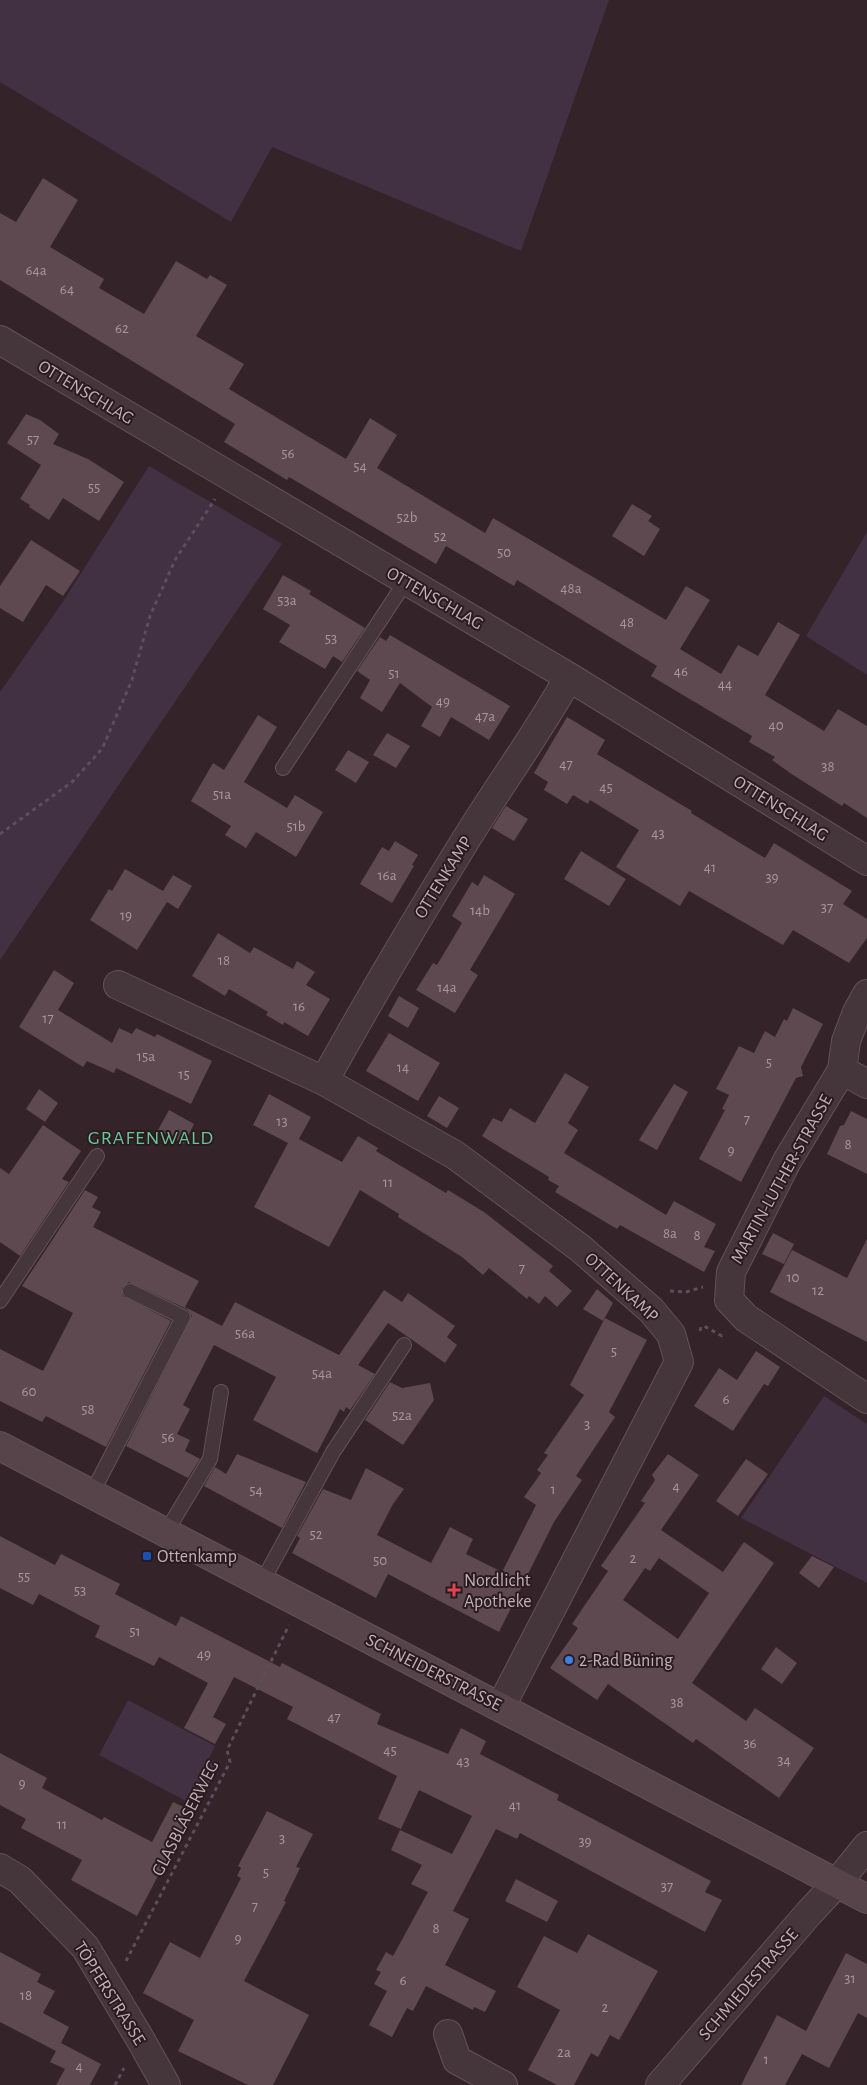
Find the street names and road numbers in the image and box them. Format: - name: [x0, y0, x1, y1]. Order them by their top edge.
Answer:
- street label: OTTENSCHLAG: [35, 357, 136, 428]
- street label: OTTENSCHLAG: [383, 564, 486, 634]
- street label: OTTENSCHLAG: [730, 773, 831, 845]
- street label: OTTENKAMP: [412, 833, 476, 922]
- street label: MARTIN-LUTHER-STRASSE: [728, 1092, 836, 1267]
- street label: OTTENKAMP: [581, 1249, 662, 1326]
- street label: SCHNEIDERSTRASSE: [363, 1631, 504, 1715]
- street label: GLASBLÄSERWEG: [147, 1757, 223, 1879]
- street label: SCHMIEDESTRASSE: [696, 1925, 802, 2044]
- street label: TÖPFERSTRASSE: [70, 1937, 150, 2049]

